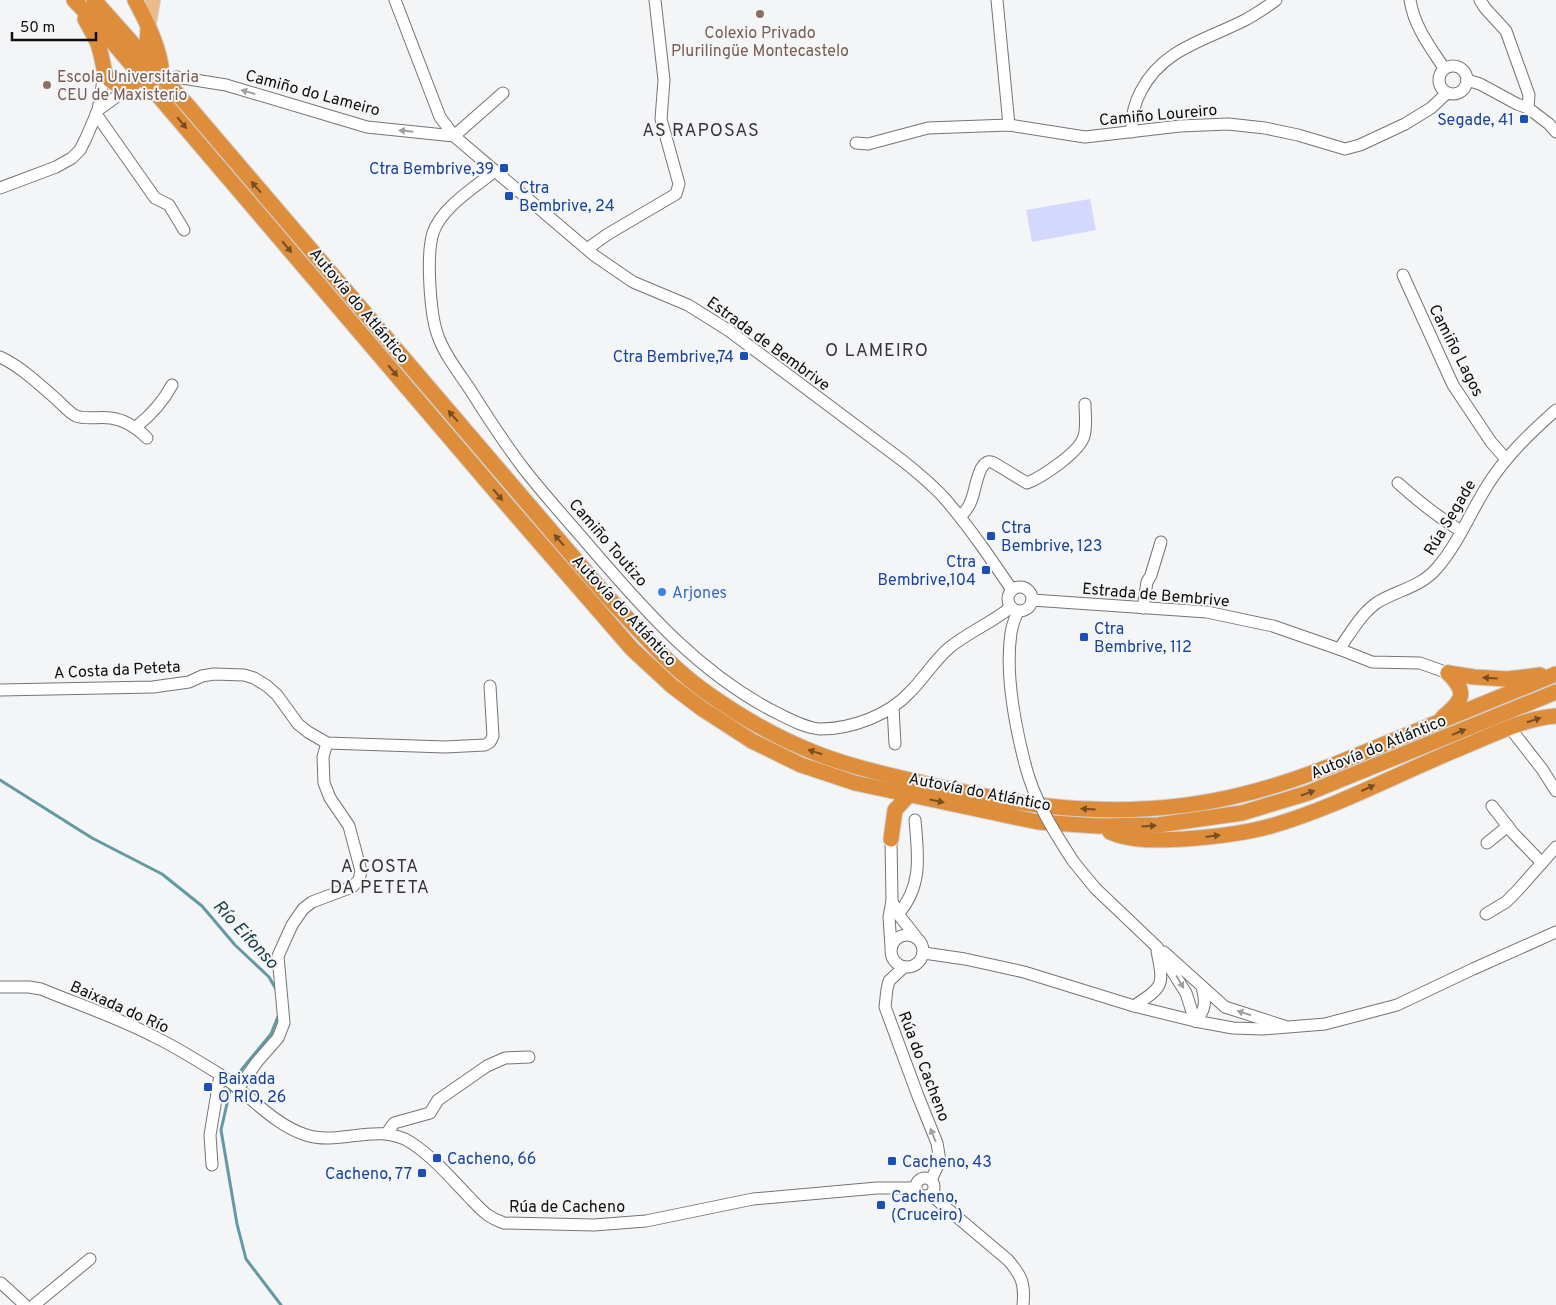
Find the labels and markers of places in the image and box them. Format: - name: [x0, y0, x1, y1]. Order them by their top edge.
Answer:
- marker: Colexio Privado Plurilingüe Montecastelo: [754, 8, 766, 20]
- place label: Colexio Privado Plurilingüe Montecastelo: [671, 24, 849, 62]
- place label: Escola Universitaria CEU de Maxisterio: [57, 68, 199, 106]
- marker: Escola Universitaria CEU de Maxisterio: [41, 79, 53, 91]
- place label: Segade, 41: [1437, 111, 1514, 131]
- marker: Segade, 41: [1518, 113, 1530, 125]
- place label: Ctra Bembrive,39: [369, 160, 494, 180]
- marker: Ctra Bembrive,39: [498, 162, 510, 174]
- place label: Ctra Bembrive, 24: [519, 179, 615, 217]
- marker: Ctra Bembrive, 24: [503, 190, 515, 202]
- place label: Ctra Bembrive,74: [613, 348, 734, 368]
- marker: Ctra Bembrive,74: [738, 350, 750, 362]
- place label: Ctra Bembrive, 123: [1001, 519, 1103, 557]
- marker: Ctra Bembrive, 123: [985, 530, 997, 542]
- place label: Ctra Bembrive,104: [877, 553, 976, 591]
- marker: Ctra Bembrive,104: [980, 564, 992, 576]
- place label: Arjones: [672, 584, 727, 604]
- marker: Arjones: [656, 586, 668, 598]
- place label: Ctra Bembrive, 112: [1094, 620, 1192, 658]
- marker: Ctra Bembrive, 112: [1078, 631, 1090, 643]
- place label: Baixada O RIO, 26: [218, 1070, 286, 1108]
- marker: Baixada O RIO, 26: [202, 1081, 214, 1093]
- place label: Cacheno, 66: [447, 1150, 536, 1170]
- marker: Cacheno, 66: [431, 1152, 443, 1164]
- place label: Cacheno, 43: [902, 1153, 992, 1173]
- marker: Cacheno, 43: [886, 1155, 898, 1167]
- place label: Cacheno, 77: [325, 1165, 412, 1185]
- marker: Cacheno, 77: [416, 1167, 428, 1179]
- place label: Cacheno, (Cruceiro): [891, 1188, 963, 1226]
- marker: Cacheno, (Cruceiro): [875, 1199, 887, 1211]

